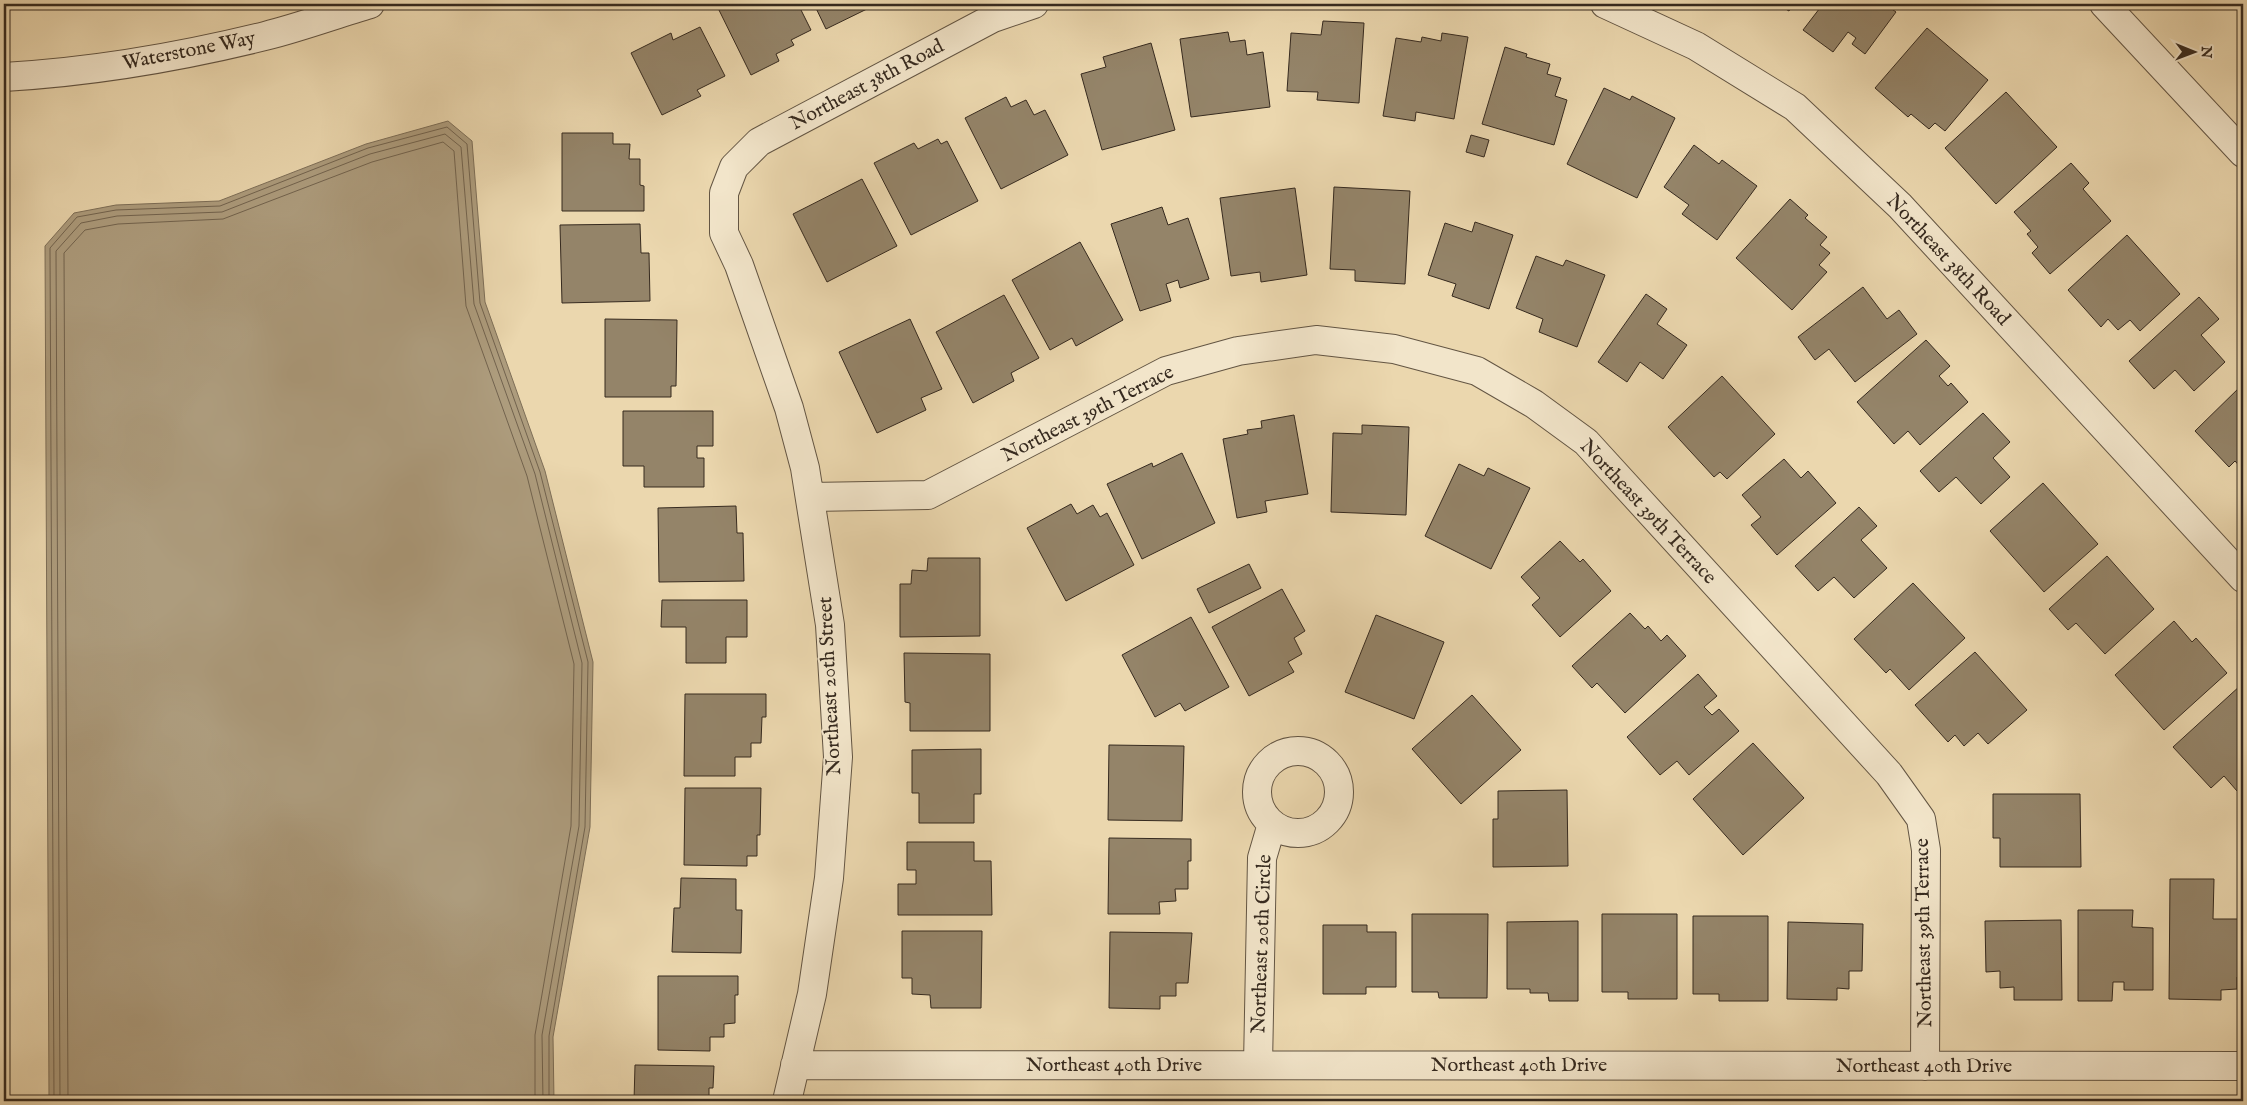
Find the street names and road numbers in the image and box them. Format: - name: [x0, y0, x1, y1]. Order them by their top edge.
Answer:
- street label: Waterstone Way: [120, 26, 258, 76]
- street label: Northeast 38th Road: [786, 34, 949, 136]
- street label: Northeast 38th Road: [1881, 189, 2016, 331]
- street label: Northeast 39th Terrace: [998, 360, 1178, 468]
- street label: Northeast 39th Terrace: [1574, 434, 1722, 590]
- street label: Northeast 20th Street: [813, 596, 847, 776]
- street label: Northeast 39th Terrace: [1910, 838, 1938, 1028]
- street label: Northeast 20th Circle: [1246, 854, 1278, 1034]
- street label: Northeast 40th Drive: [1026, 1053, 1202, 1078]
- street label: Northeast 40th Drive: [1431, 1053, 1607, 1078]
- street label: Northeast 40th Drive: [1836, 1054, 2012, 1079]

